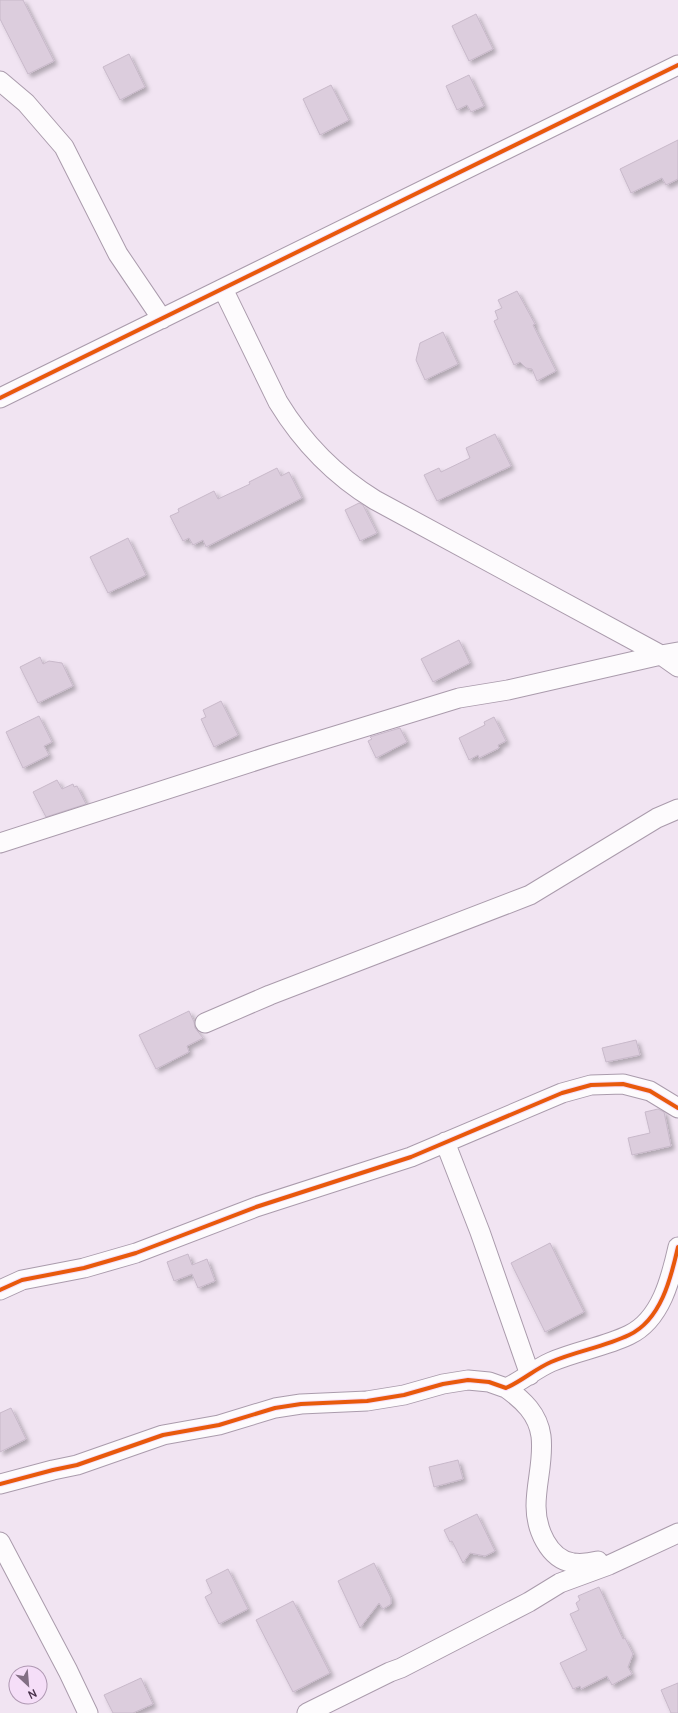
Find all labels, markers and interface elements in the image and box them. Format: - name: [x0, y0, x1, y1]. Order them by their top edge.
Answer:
- north arrow: [8, 1665, 48, 1705]
- text: N: [26, 1686, 39, 1703]

